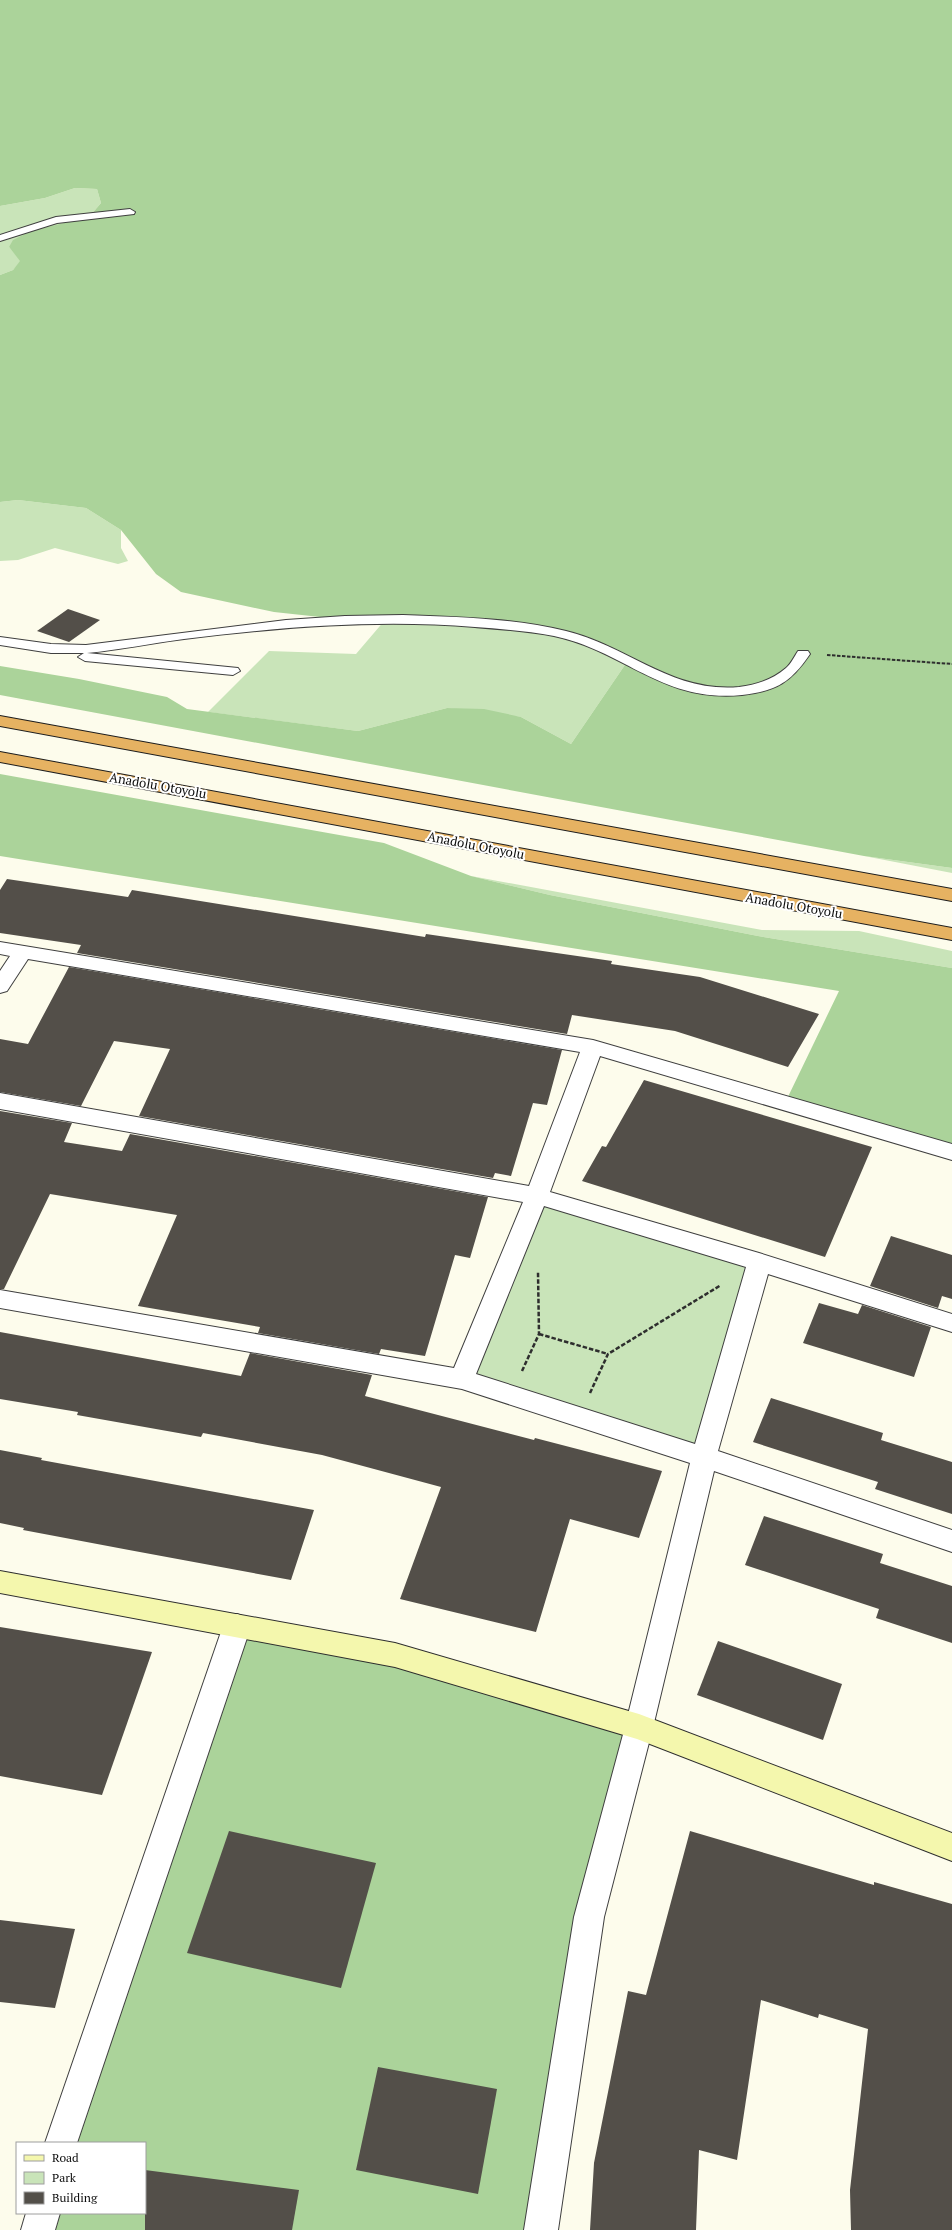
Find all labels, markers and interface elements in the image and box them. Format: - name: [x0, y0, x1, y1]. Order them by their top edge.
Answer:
- street label: Anadolu Otoyolu: [108, 768, 209, 802]
- street label: Anadolu Otoyolu: [426, 827, 527, 863]
- street label: Anadolu Otoyolu: [744, 888, 845, 922]
- legend: [16, 2142, 146, 2214]
- text: Road: [52, 2150, 79, 2165]
- text: Park: [52, 2170, 77, 2185]
- text: Building: [52, 2190, 98, 2205]

